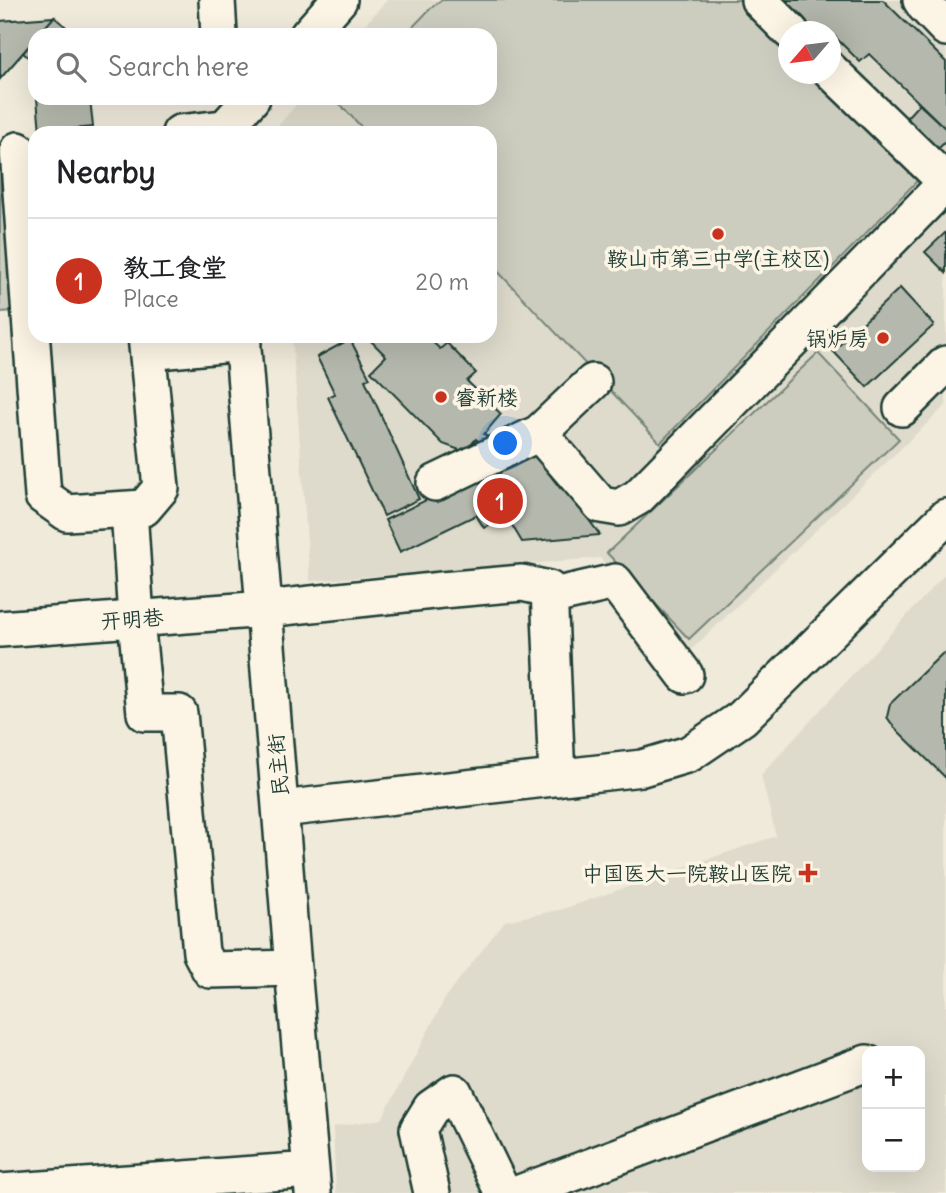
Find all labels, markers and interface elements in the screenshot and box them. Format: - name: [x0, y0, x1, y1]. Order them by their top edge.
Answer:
- north arrow: [778, 21, 841, 84]
- search box: [28, 28, 497, 105]
- icon: search: [52, 48, 90, 86]
- text: Search here: [108, 50, 249, 83]
- text: Nearby: [56, 153, 156, 191]
- marker: 鞍山市第三中学(主校区): [710, 226, 726, 242]
- place label: 鞍山市第三中学(主校区): [607, 245, 829, 272]
- text: 教工食堂: [123, 251, 227, 284]
- text: 1: [74, 267, 84, 296]
- text: 20 m: [416, 267, 469, 296]
- text: Place: [123, 284, 179, 313]
- place label: 锅炉房: [806, 325, 869, 352]
- marker: 锅炉房: [875, 330, 891, 346]
- place label: 睿新楼: [455, 384, 518, 411]
- marker: 睿新楼: [433, 389, 449, 405]
- your location: [488, 426, 522, 460]
- pin: 1: [477, 475, 523, 527]
- street label: 开明巷: [100, 603, 164, 635]
- street label: 民主街: [262, 732, 294, 798]
- place label: 中国医大一院鞍山医院: [582, 860, 792, 887]
- marker: 中国医大一院鞍山医院: [798, 863, 818, 883]
- map controls: [862, 1046, 925, 1172]
- button: +: [862, 1046, 925, 1109]
- button: −: [862, 1109, 925, 1172]

